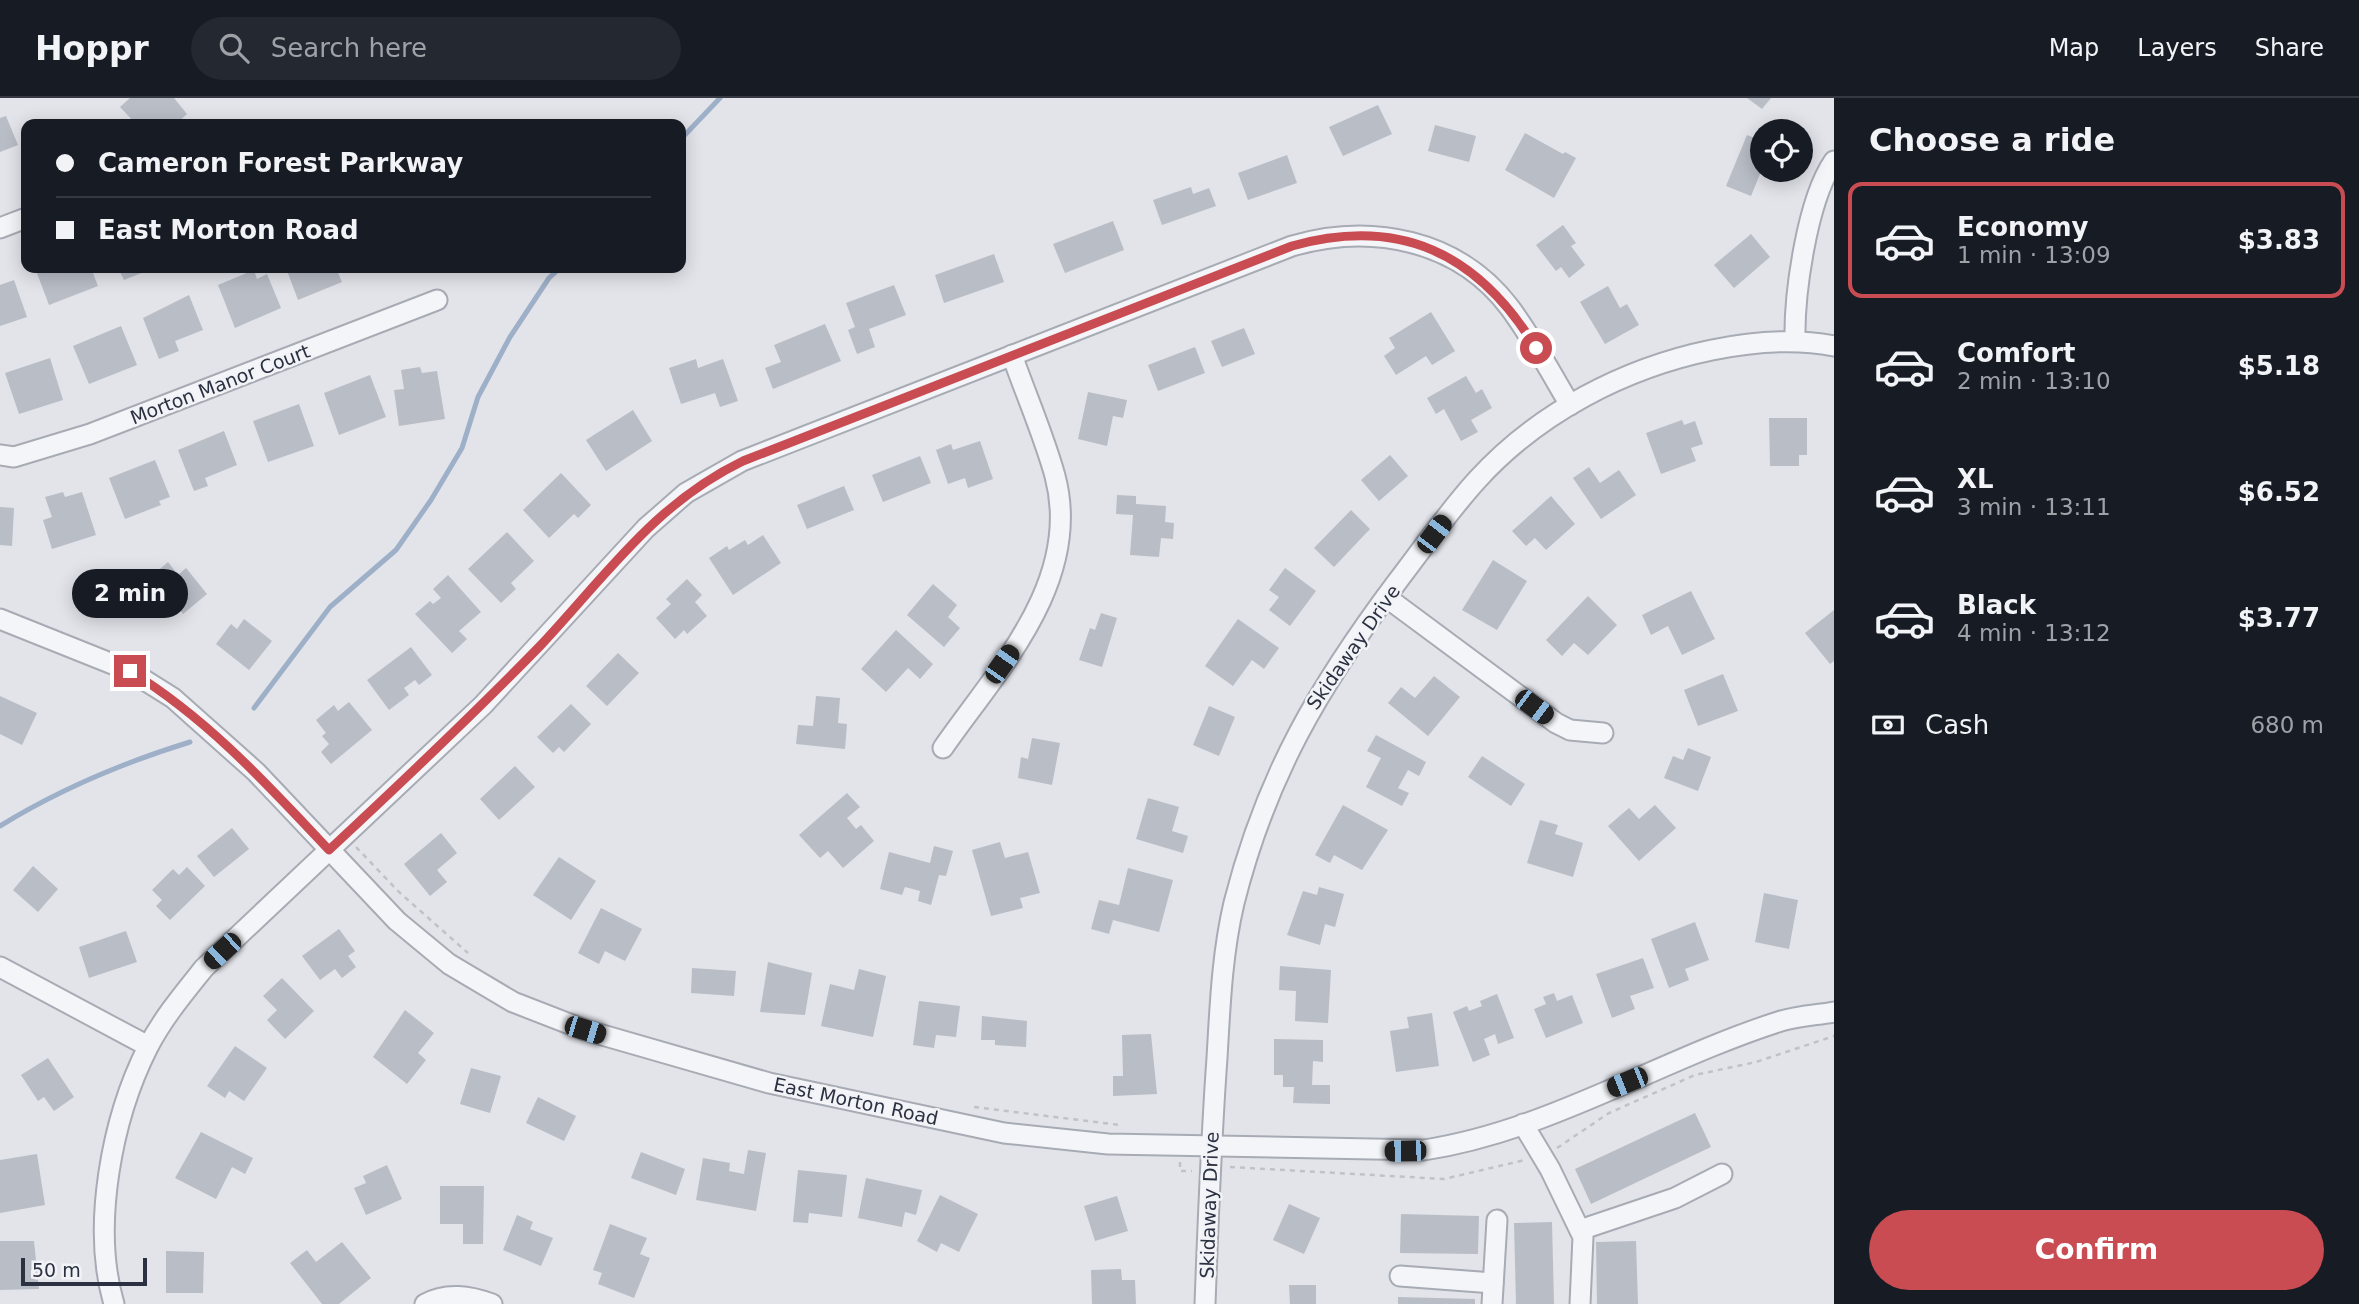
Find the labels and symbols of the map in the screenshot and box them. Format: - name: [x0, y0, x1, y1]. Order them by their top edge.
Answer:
- route start: [1520, 332, 1552, 364]
- street label: Morton Manor Court: [127, 340, 313, 428]
- car: [1413, 511, 1456, 557]
- callout: 2 min: [72, 570, 188, 618]
- street label: Skidaway Drive: [1302, 580, 1404, 714]
- car: [982, 641, 1023, 687]
- route end: [114, 655, 146, 687]
- car: [1511, 686, 1558, 728]
- car: [200, 929, 245, 973]
- car: [562, 1014, 609, 1046]
- car: [1604, 1064, 1651, 1100]
- street label: East Morton Road: [772, 1073, 940, 1129]
- street label: Skidaway Drive: [1195, 1131, 1223, 1279]
- car: [1384, 1140, 1427, 1162]
- scale bar: [21, 1255, 147, 1287]

